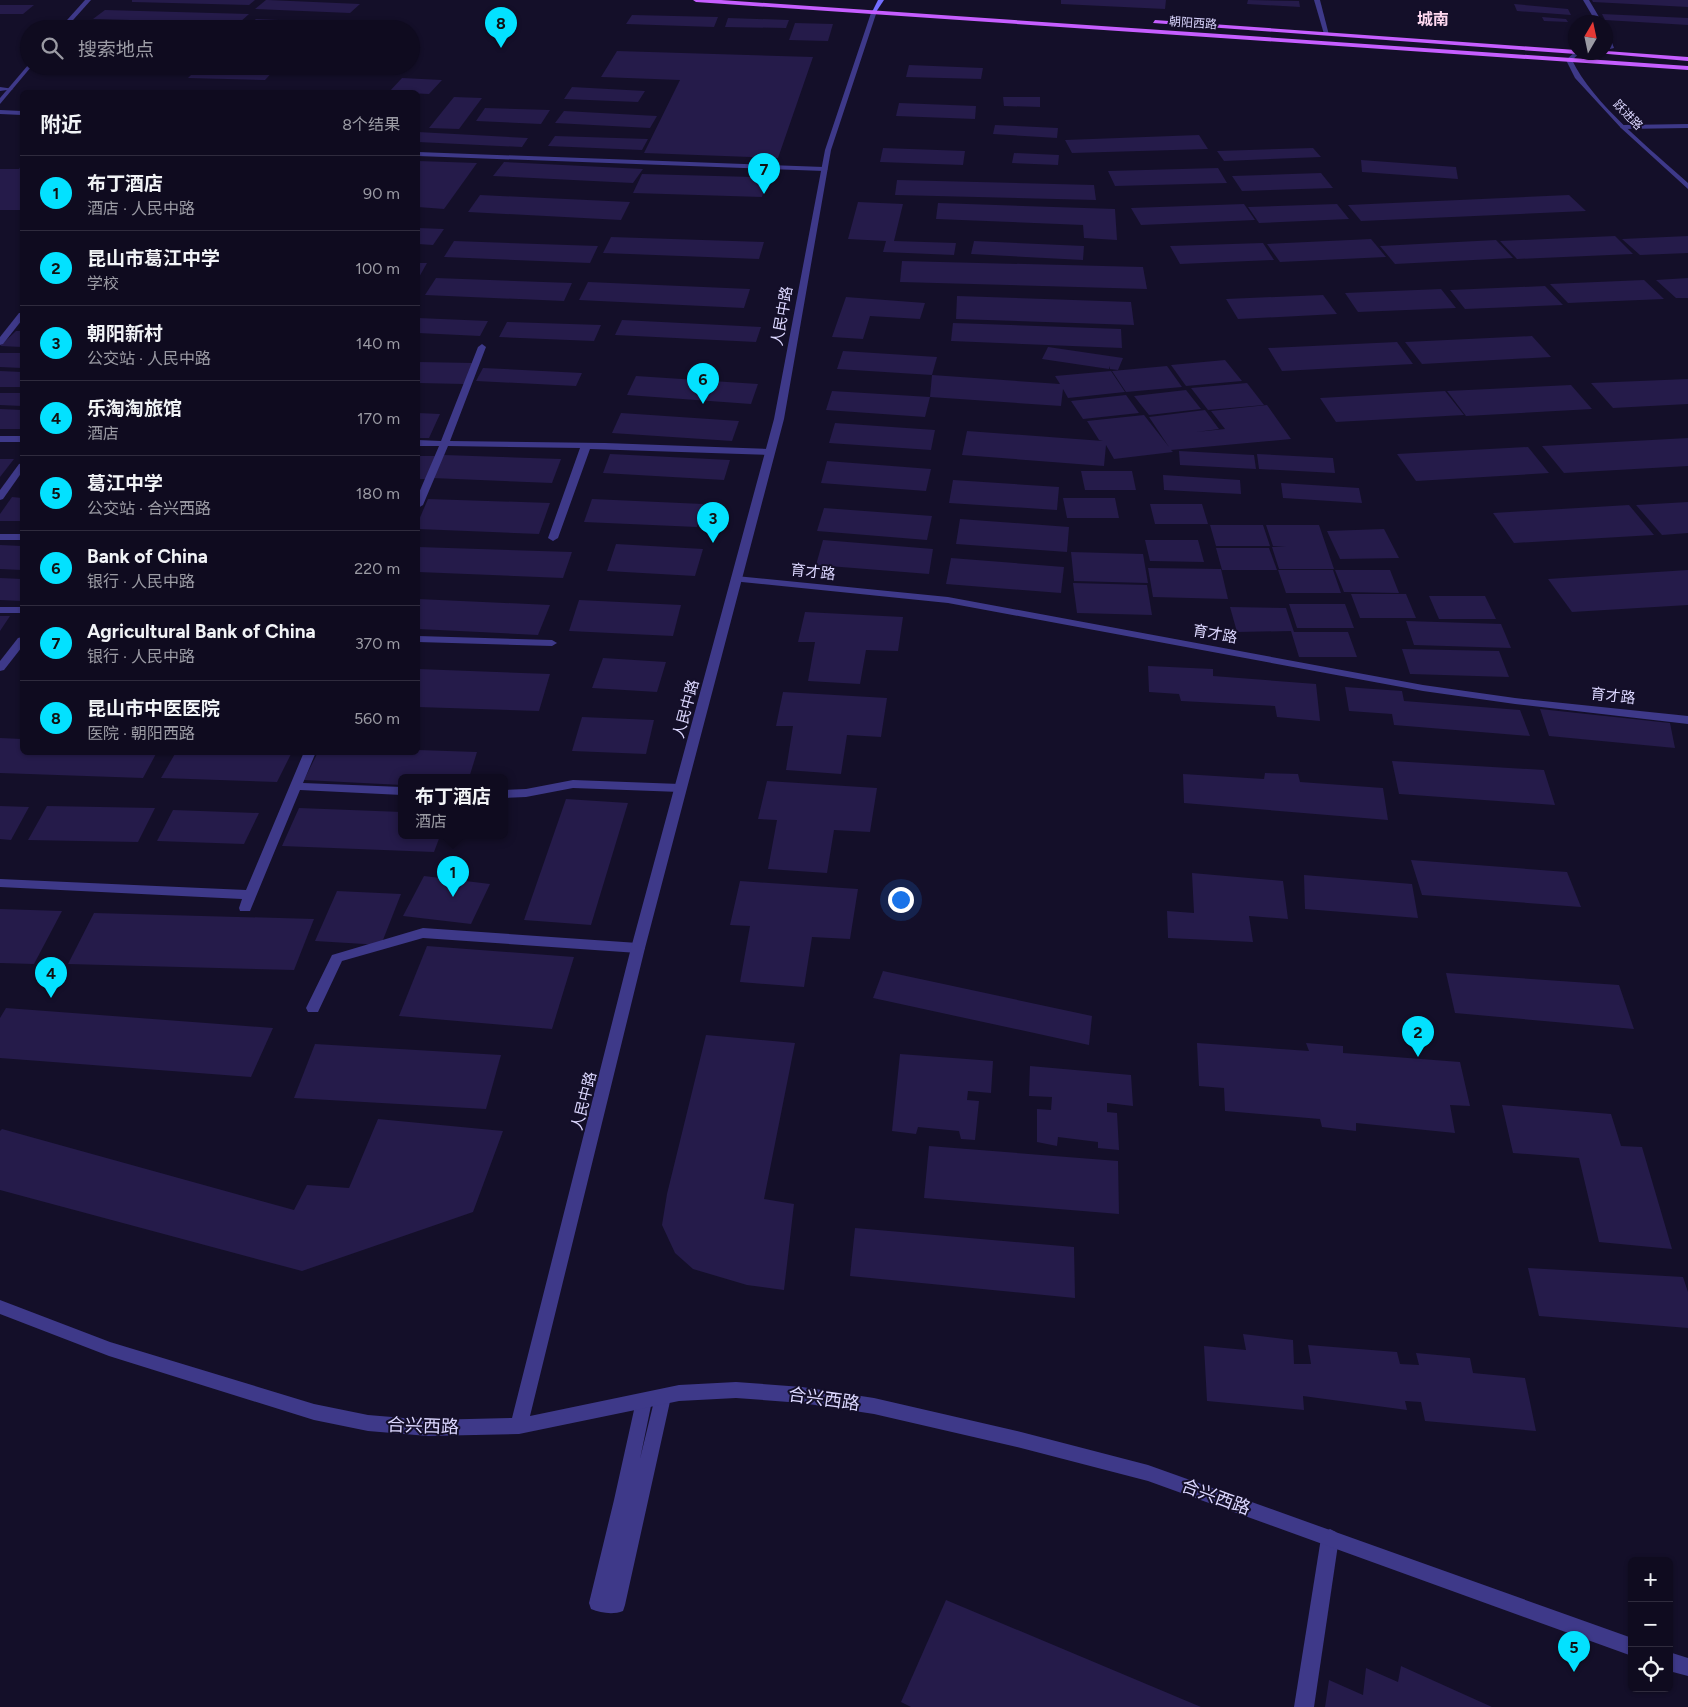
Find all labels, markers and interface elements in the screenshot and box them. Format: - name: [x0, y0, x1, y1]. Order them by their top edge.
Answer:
- pin: 8: [485, 7, 517, 48]
- district label: 城南: [1417, 10, 1449, 29]
- street label: 朝阳西路: [1169, 14, 1217, 32]
- north arrow: [1568, 15, 1613, 60]
- search box: [20, 20, 420, 75]
- icon: search: [38, 34, 66, 62]
- text: 搜索地点: [78, 38, 154, 61]
- street label: 跃进路: [1610, 97, 1646, 133]
- text: 附近: [40, 112, 82, 137]
- text: 8个结果: [342, 115, 400, 134]
- pin: 7: [748, 153, 780, 194]
- text: 布丁酒店: [87, 172, 163, 195]
- text: 1: [53, 184, 59, 203]
- text: 90 m: [363, 184, 400, 203]
- text: 酒店 · 人民中路: [87, 199, 195, 218]
- text: 昆山市葛江中学: [87, 247, 220, 270]
- text: 2: [51, 259, 61, 278]
- text: 100 m: [355, 259, 400, 278]
- text: 学校: [87, 274, 119, 293]
- street label: 人民中路: [768, 285, 796, 347]
- text: 朝阳新村: [87, 322, 163, 345]
- text: 3: [52, 334, 60, 353]
- text: 140 m: [356, 334, 400, 353]
- text: 公交站 · 人民中路: [87, 349, 211, 368]
- pin: 6: [687, 363, 719, 404]
- text: 乐淘淘旅馆: [87, 397, 182, 420]
- text: 4: [51, 409, 61, 428]
- text: 170 m: [357, 409, 400, 428]
- text: 酒店: [87, 424, 119, 443]
- text: 葛江中学: [87, 472, 163, 495]
- text: 5: [51, 484, 61, 503]
- text: 180 m: [356, 484, 400, 503]
- text: 公交站 · 合兴西路: [87, 499, 211, 518]
- pin: 3: [697, 502, 729, 543]
- text: Bank of China: [87, 545, 208, 568]
- text: 6: [51, 559, 61, 578]
- text: 220 m: [354, 559, 400, 578]
- street label: 育才路: [790, 561, 836, 583]
- text: 银行 · 人民中路: [87, 572, 195, 591]
- text: Agricultural Bank of China: [87, 620, 316, 643]
- street label: 育才路: [1191, 621, 1239, 647]
- text: 7: [52, 634, 60, 653]
- text: 370 m: [355, 634, 400, 653]
- text: 银行 · 人民中路: [87, 647, 195, 666]
- street label: 人民中路: [670, 678, 702, 740]
- street label: 育才路: [1590, 685, 1636, 707]
- text: 昆山市中医医院: [87, 697, 220, 720]
- text: 8: [51, 709, 61, 728]
- text: 560 m: [354, 709, 400, 728]
- text: 医院 · 朝阳西路: [87, 724, 195, 743]
- popup: [398, 774, 508, 839]
- text: 布丁酒店: [415, 785, 491, 808]
- text: 酒店: [415, 812, 447, 831]
- pin: 1: [437, 856, 469, 897]
- your location: [888, 887, 914, 913]
- pin: 4: [35, 957, 67, 998]
- pin: 2: [1402, 1016, 1434, 1057]
- street label: 人民中路: [568, 1070, 600, 1132]
- street label: 合兴西路: [787, 1383, 861, 1415]
- street label: 合兴西路: [387, 1414, 459, 1438]
- street label: 合兴西路: [1178, 1474, 1254, 1520]
- map controls: [1628, 1557, 1673, 1692]
- button: +: [1628, 1557, 1673, 1602]
- button: −: [1628, 1602, 1673, 1647]
- pin: 5: [1558, 1631, 1590, 1672]
- button: locate: [1628, 1647, 1673, 1692]

